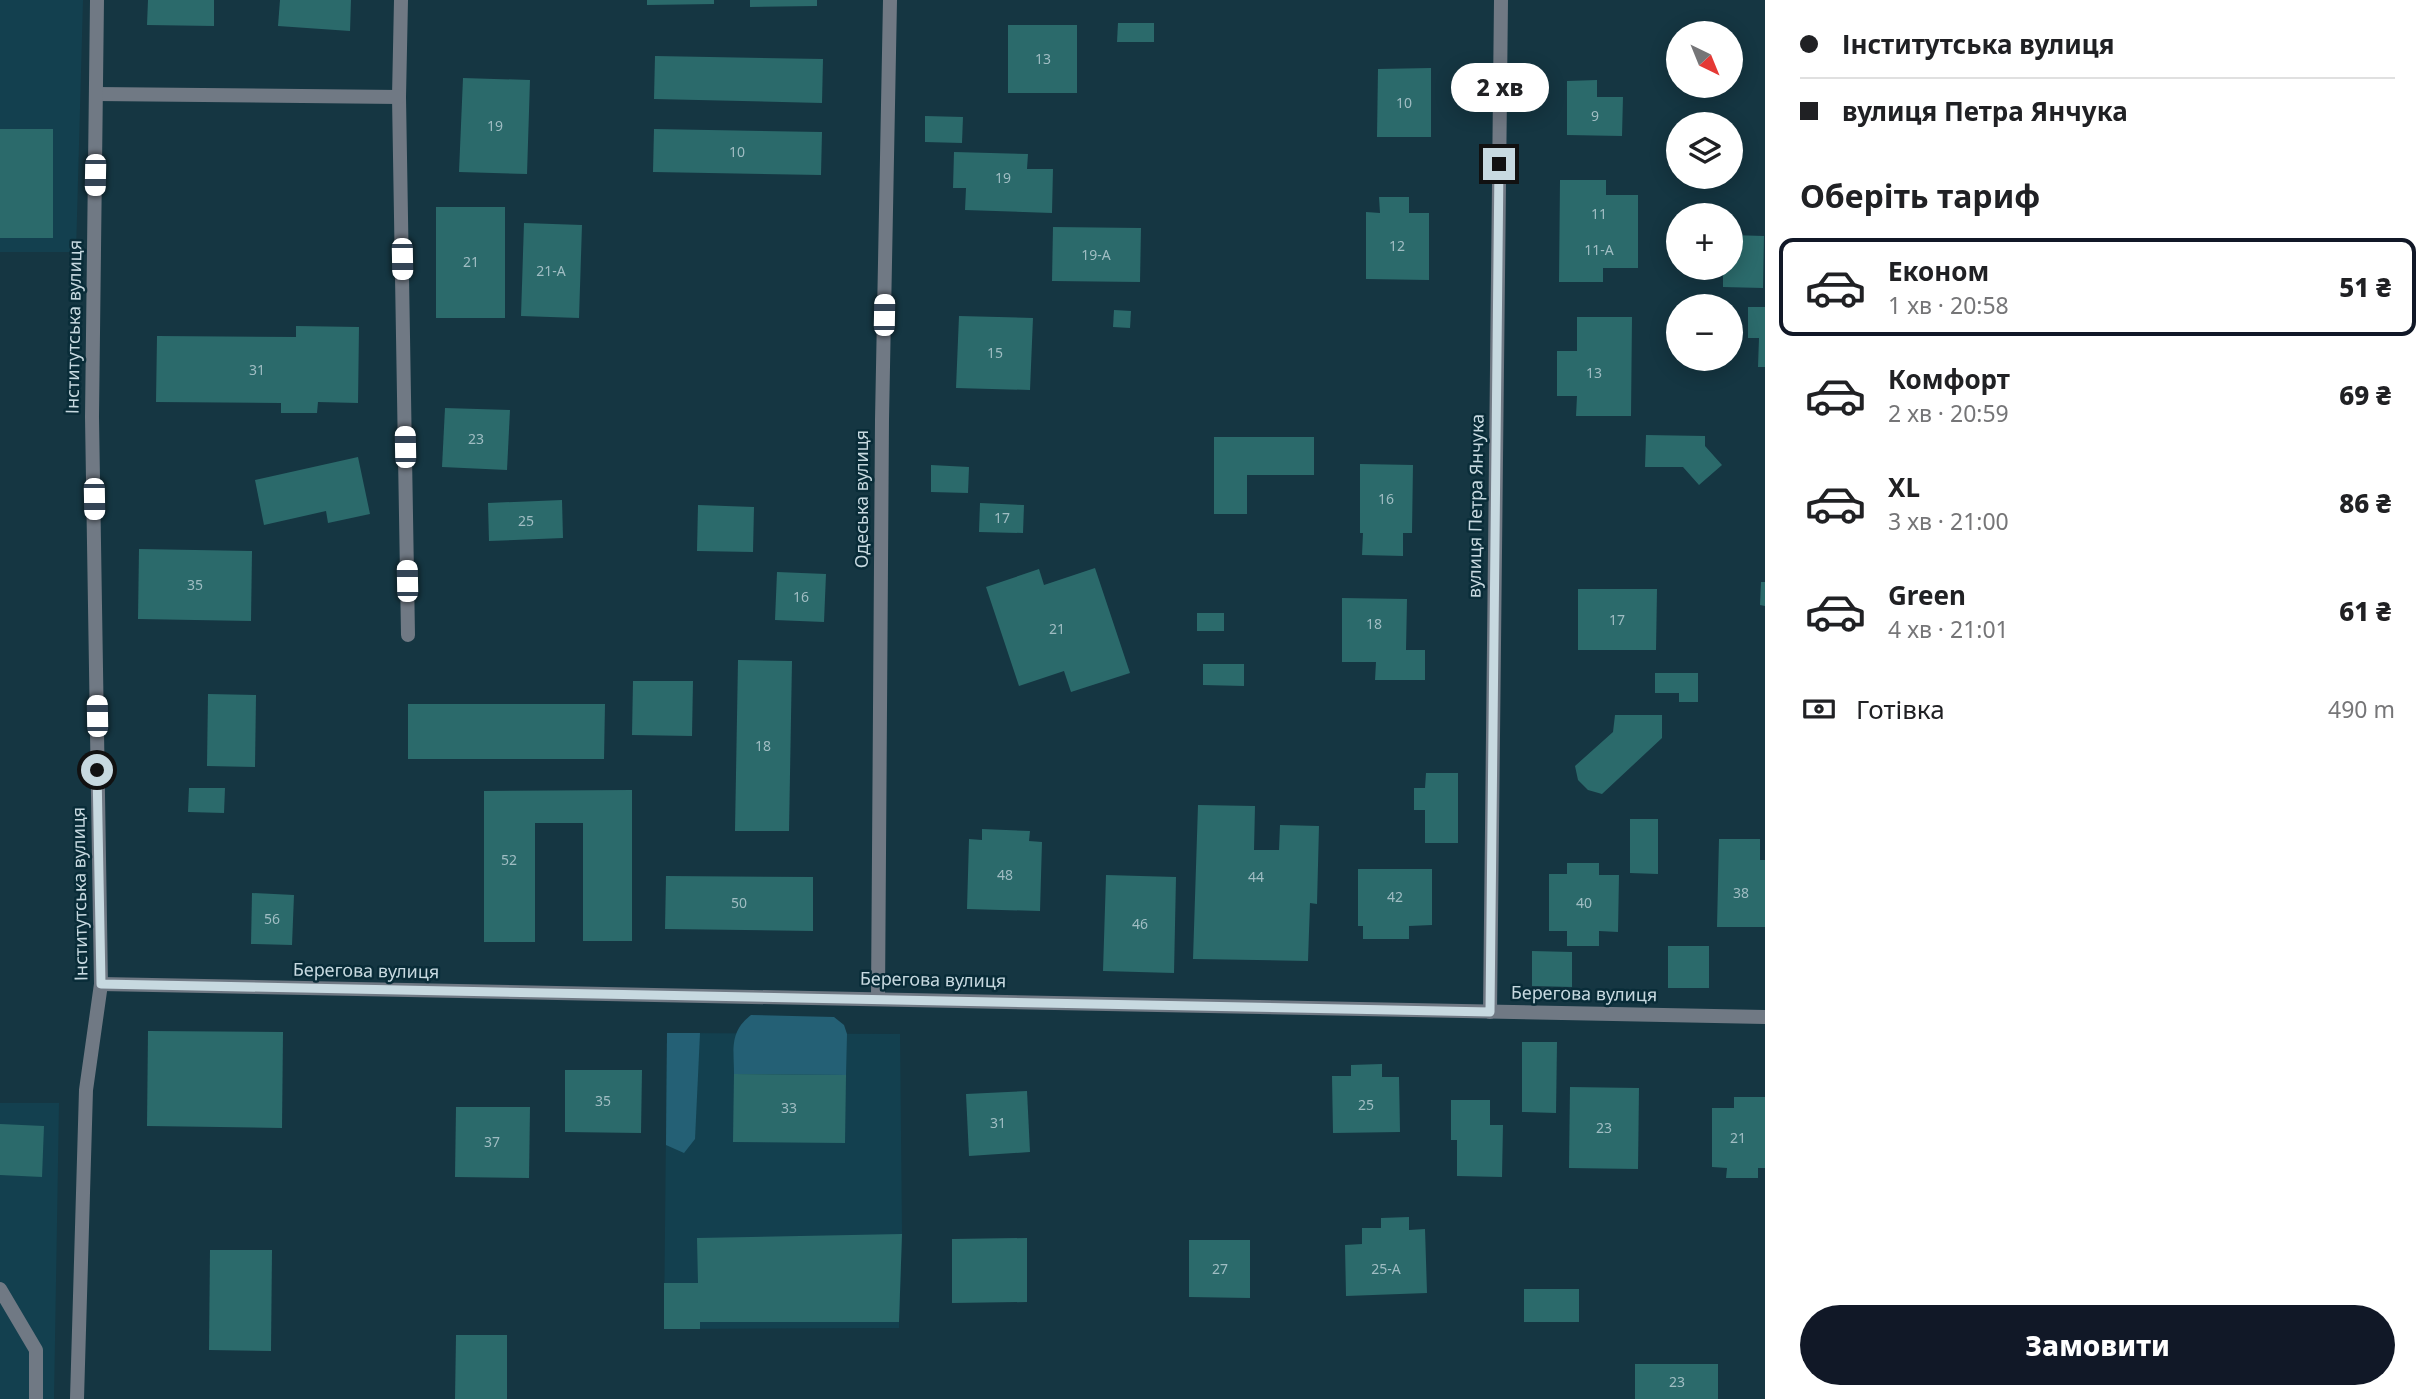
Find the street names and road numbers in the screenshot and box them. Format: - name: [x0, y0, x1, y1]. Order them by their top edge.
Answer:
- street label: Інститутська вулиця: [59, 240, 87, 414]
- street label: вулиця Петра Янчука: [1461, 414, 1489, 598]
- street label: Одеська вулиця: [849, 430, 873, 568]
- street label: Інститутська вулиця: [65, 807, 93, 981]
- street label: Берегова вулиця: [293, 957, 439, 983]
- street label: Берегова вулиця: [860, 966, 1006, 992]
- street label: Берегова вулиця: [1511, 980, 1657, 1006]

